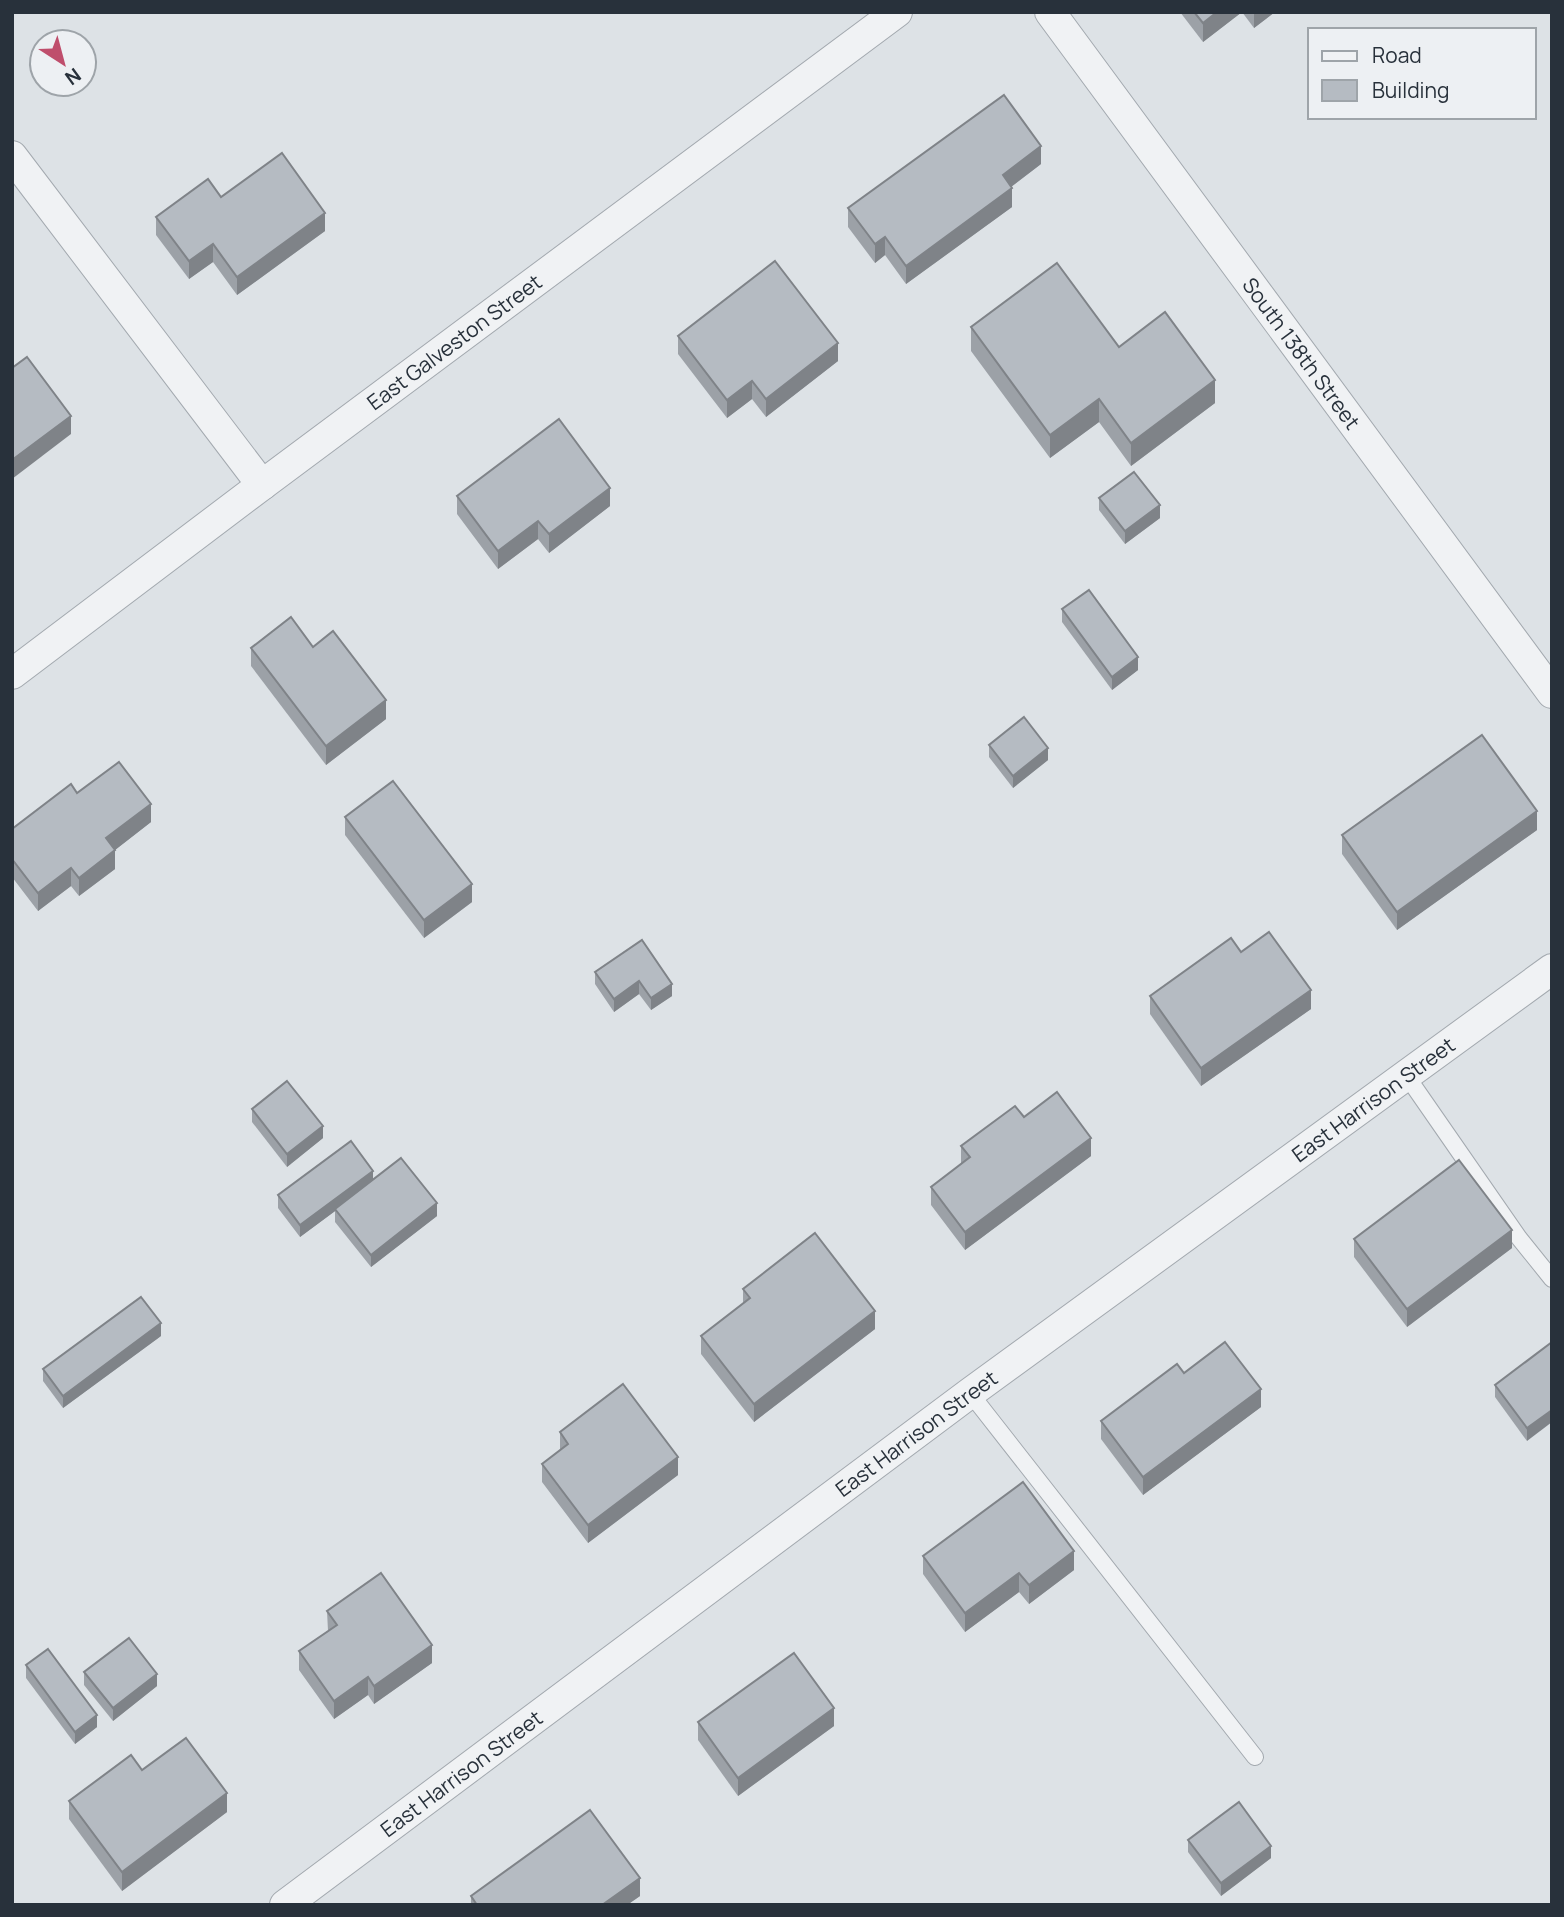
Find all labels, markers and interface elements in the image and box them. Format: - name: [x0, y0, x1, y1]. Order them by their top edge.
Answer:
- north arrow: [28, 28, 98, 98]
- legend: [1308, 28, 1536, 119]
- text: Road: [1372, 41, 1422, 69]
- text: N: [60, 62, 86, 91]
- text: Building: [1372, 76, 1449, 104]
- street label: East Galveston Street: [361, 268, 547, 416]
- street label: South 138th Street: [1236, 272, 1367, 435]
- street label: East Harrison Street: [1286, 1030, 1460, 1168]
- street label: East Harrison Street: [830, 1364, 1003, 1503]
- street label: East Harrison Street: [375, 1704, 548, 1843]

